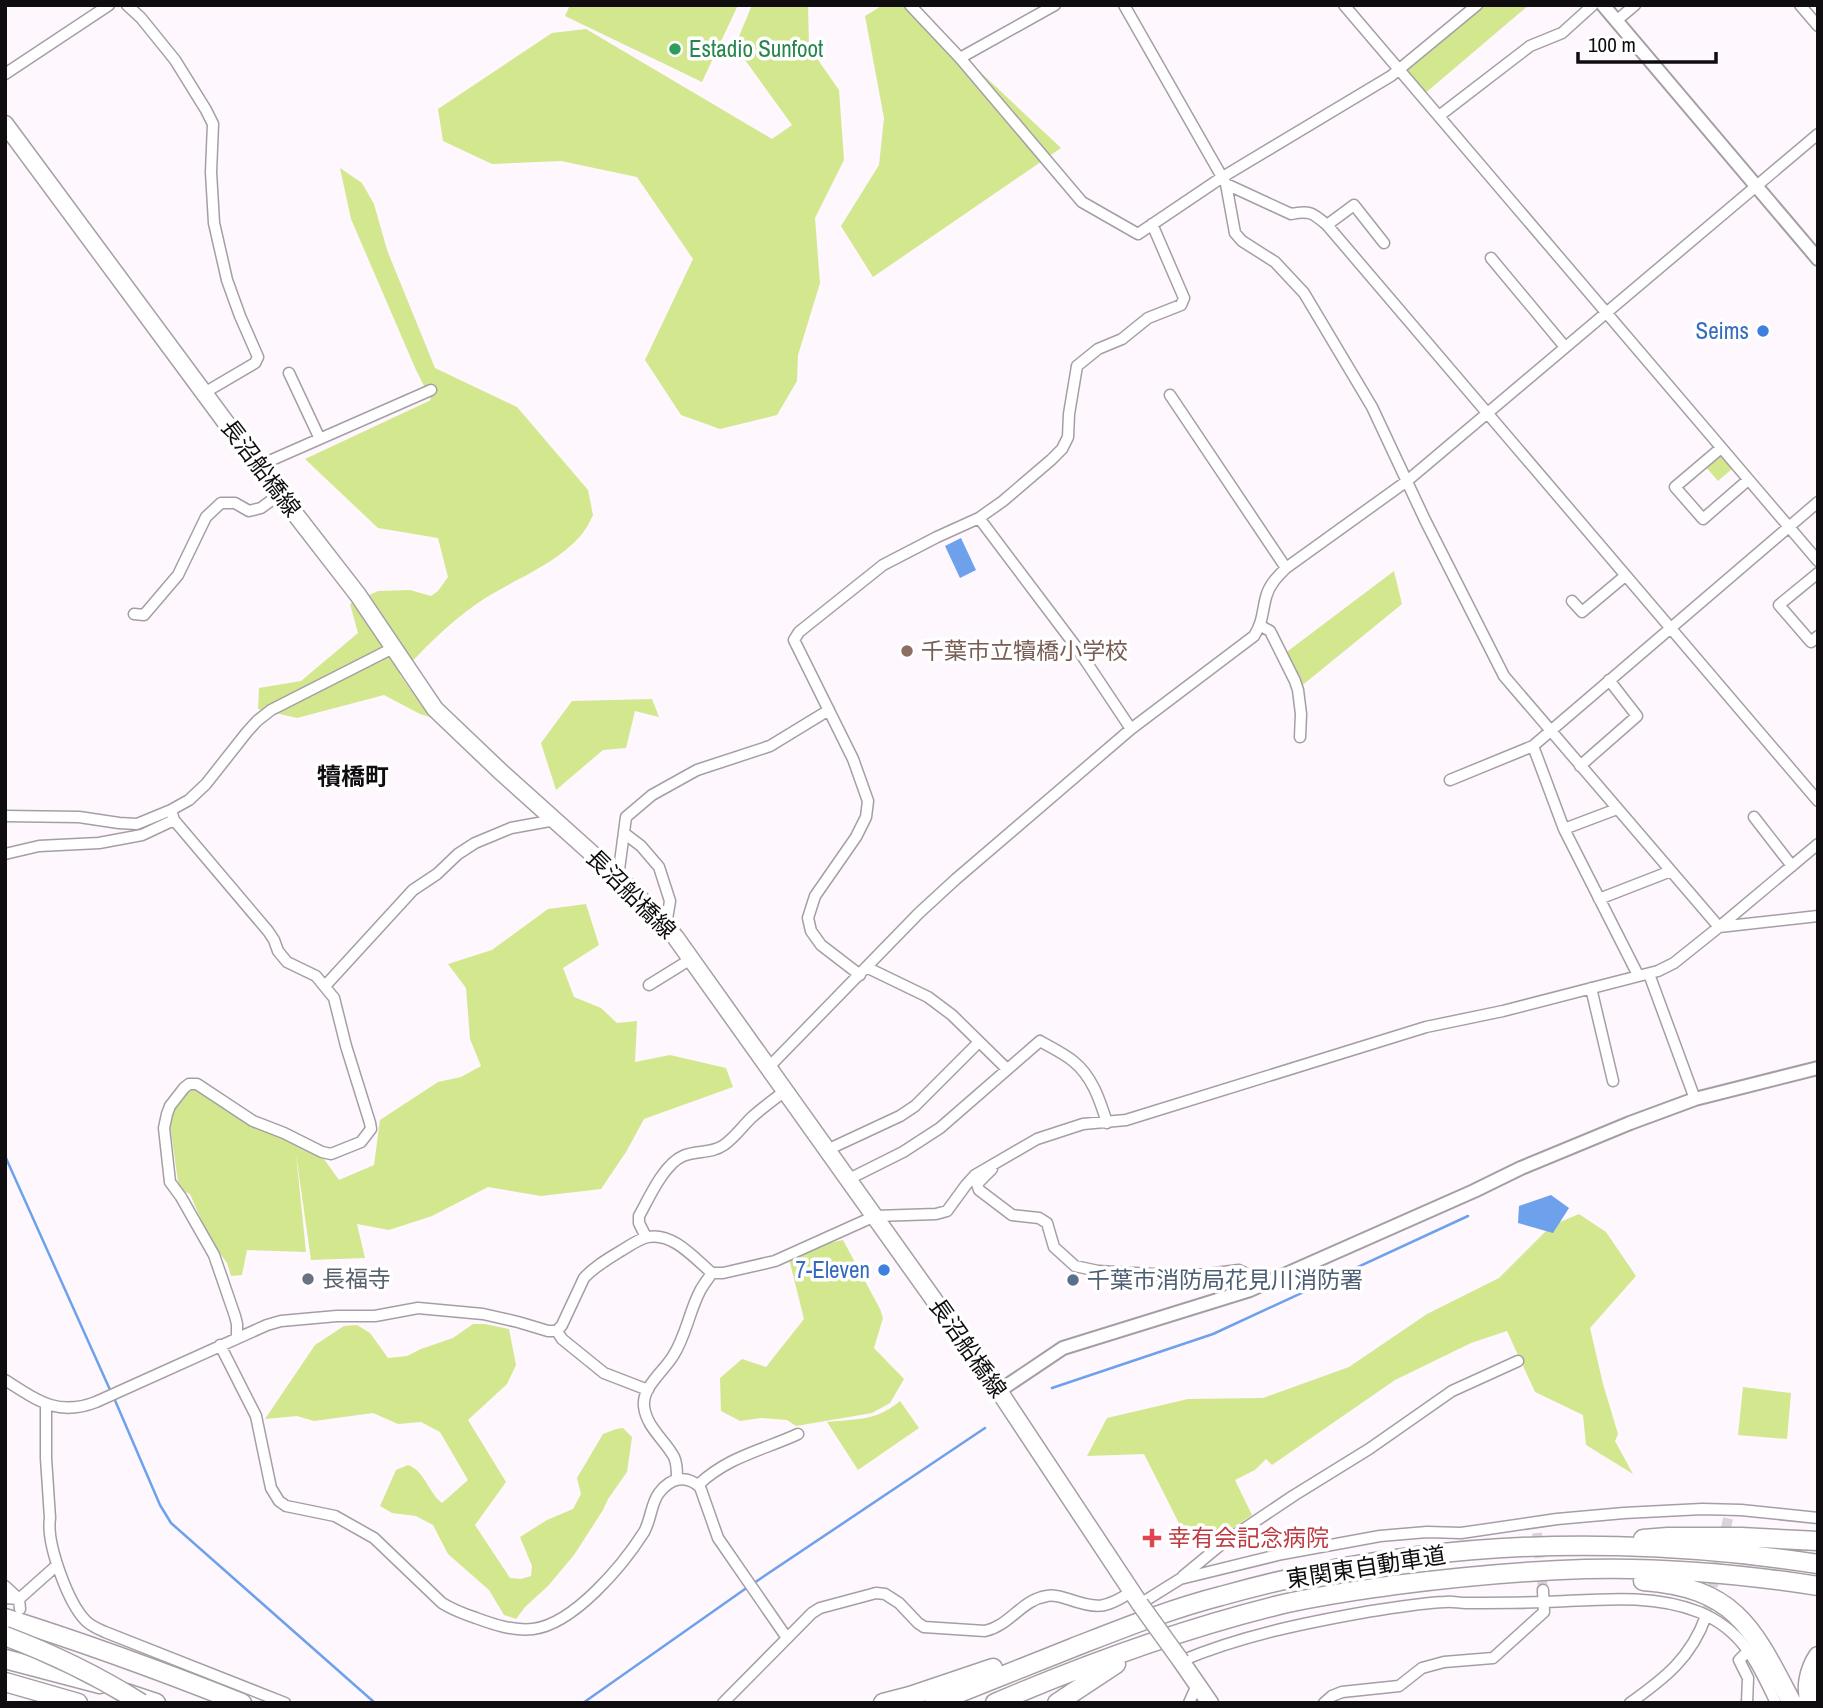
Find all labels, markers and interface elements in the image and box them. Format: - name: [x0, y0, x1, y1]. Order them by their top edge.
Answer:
- scale bar: [1578, 21, 1716, 65]
- text: 100 m: [1588, 30, 1636, 59]
- place label: Estadio Sunfoot: [689, 33, 823, 64]
- marker: Estadio Sunfoot: [667, 41, 683, 57]
- place label: Seims: [1696, 315, 1749, 346]
- marker: Seims: [1755, 323, 1771, 339]
- street label: 長沼船橋線: [214, 412, 308, 523]
- place label: 千葉市立犢橋小学校: [921, 635, 1128, 666]
- marker: 千葉市立犢橋小学校: [899, 643, 915, 659]
- district label: 犢橋町: [317, 760, 389, 792]
- street label: 長沼船橋線: [580, 842, 683, 945]
- place label: 7-Eleven: [796, 1254, 870, 1285]
- marker: 7-Eleven: [876, 1262, 892, 1278]
- place label: 長福寺: [322, 1263, 391, 1294]
- place label: 千葉市消防局花見川消防署: [1087, 1264, 1363, 1295]
- marker: 長福寺: [300, 1271, 316, 1287]
- marker: 千葉市消防局花見川消防署: [1065, 1272, 1081, 1288]
- street label: 長沼船橋線: [923, 1292, 1014, 1404]
- place label: 幸有会記念病院: [1168, 1522, 1329, 1553]
- marker: 幸有会記念病院: [1142, 1528, 1162, 1548]
- street label: 東関東自動車道: [1284, 1539, 1448, 1594]

